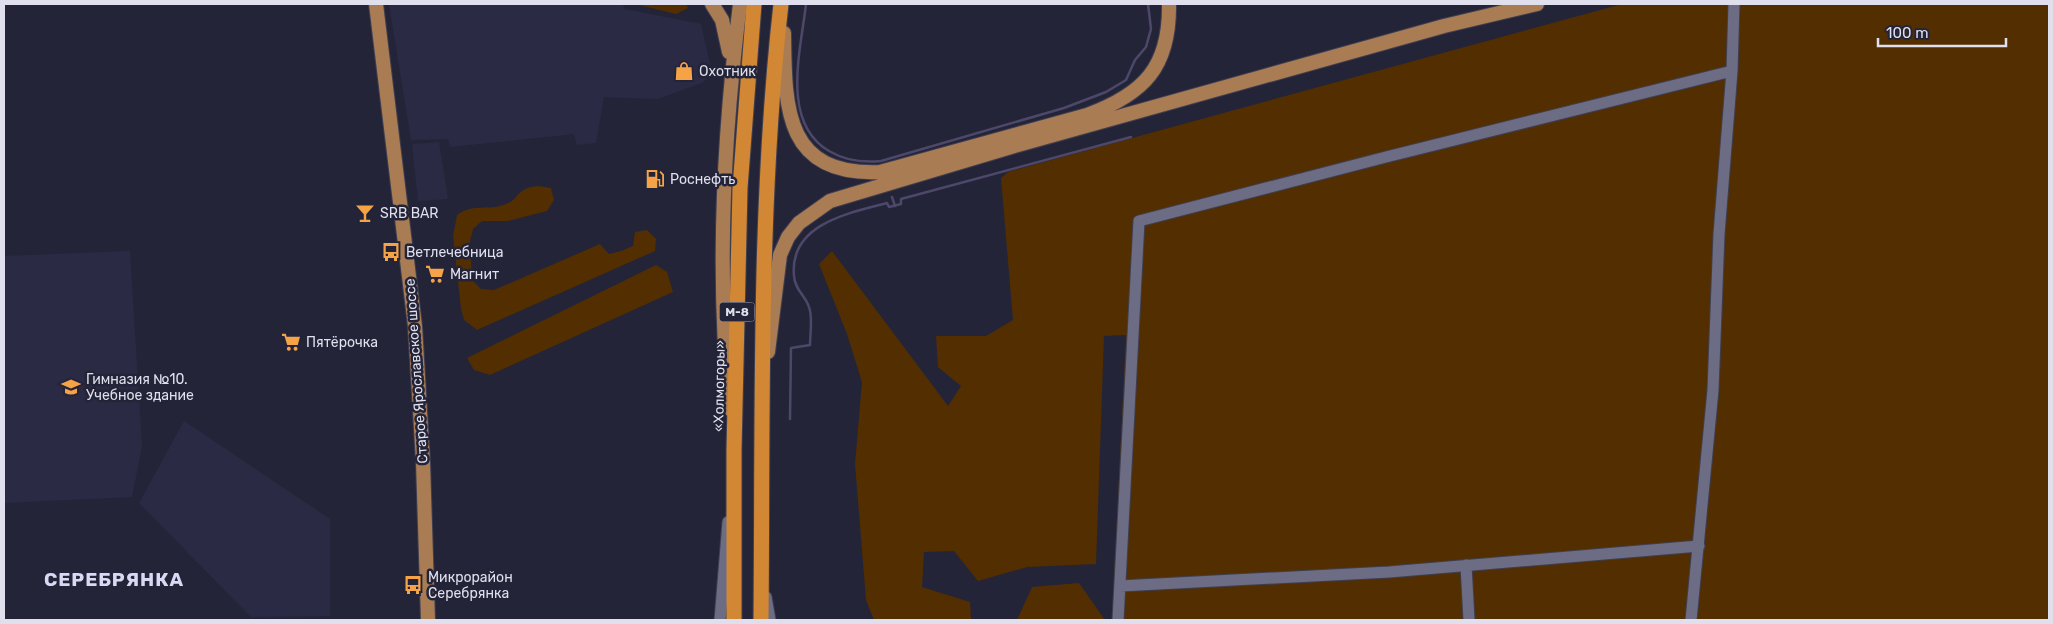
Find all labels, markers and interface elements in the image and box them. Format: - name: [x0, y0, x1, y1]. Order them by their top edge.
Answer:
- scale bar: [1878, 15, 2006, 47]
- text: 100 m: [1886, 24, 1928, 42]
- shop icon: Охотник: [673, 60, 695, 82]
- place label: Охотник: [699, 63, 756, 80]
- fuel station icon: Роснефть: [644, 168, 666, 190]
- place label: Роснефть: [670, 171, 735, 188]
- bar icon: SRB BAR: [354, 202, 376, 224]
- place label: SRB BAR: [380, 205, 438, 222]
- bus stop icon: Ветлечебница: [380, 241, 402, 263]
- place label: Ветлечебница: [406, 244, 503, 261]
- supermarket icon: Магнит: [424, 263, 446, 285]
- place label: Магнит: [450, 266, 499, 283]
- street label: Старое Ярославское шоссе: [402, 278, 431, 464]
- road number: М-8: [720, 302, 754, 322]
- supermarket icon: Пятёрочка: [280, 331, 302, 353]
- place label: Пятёрочка: [306, 334, 378, 351]
- street label: «Холмогоры»: [710, 340, 729, 432]
- place label: Гимназия №10. Учебное здание: [86, 371, 194, 404]
- school or university icon: Гимназия №10. Учебное здание: [60, 376, 82, 398]
- district label: СЕРЕБРЯНКА: [44, 568, 184, 591]
- place label: Микрорайон Серебрянка: [428, 569, 513, 602]
- bus stop icon: Микрорайон Серебрянка: [402, 574, 424, 596]

